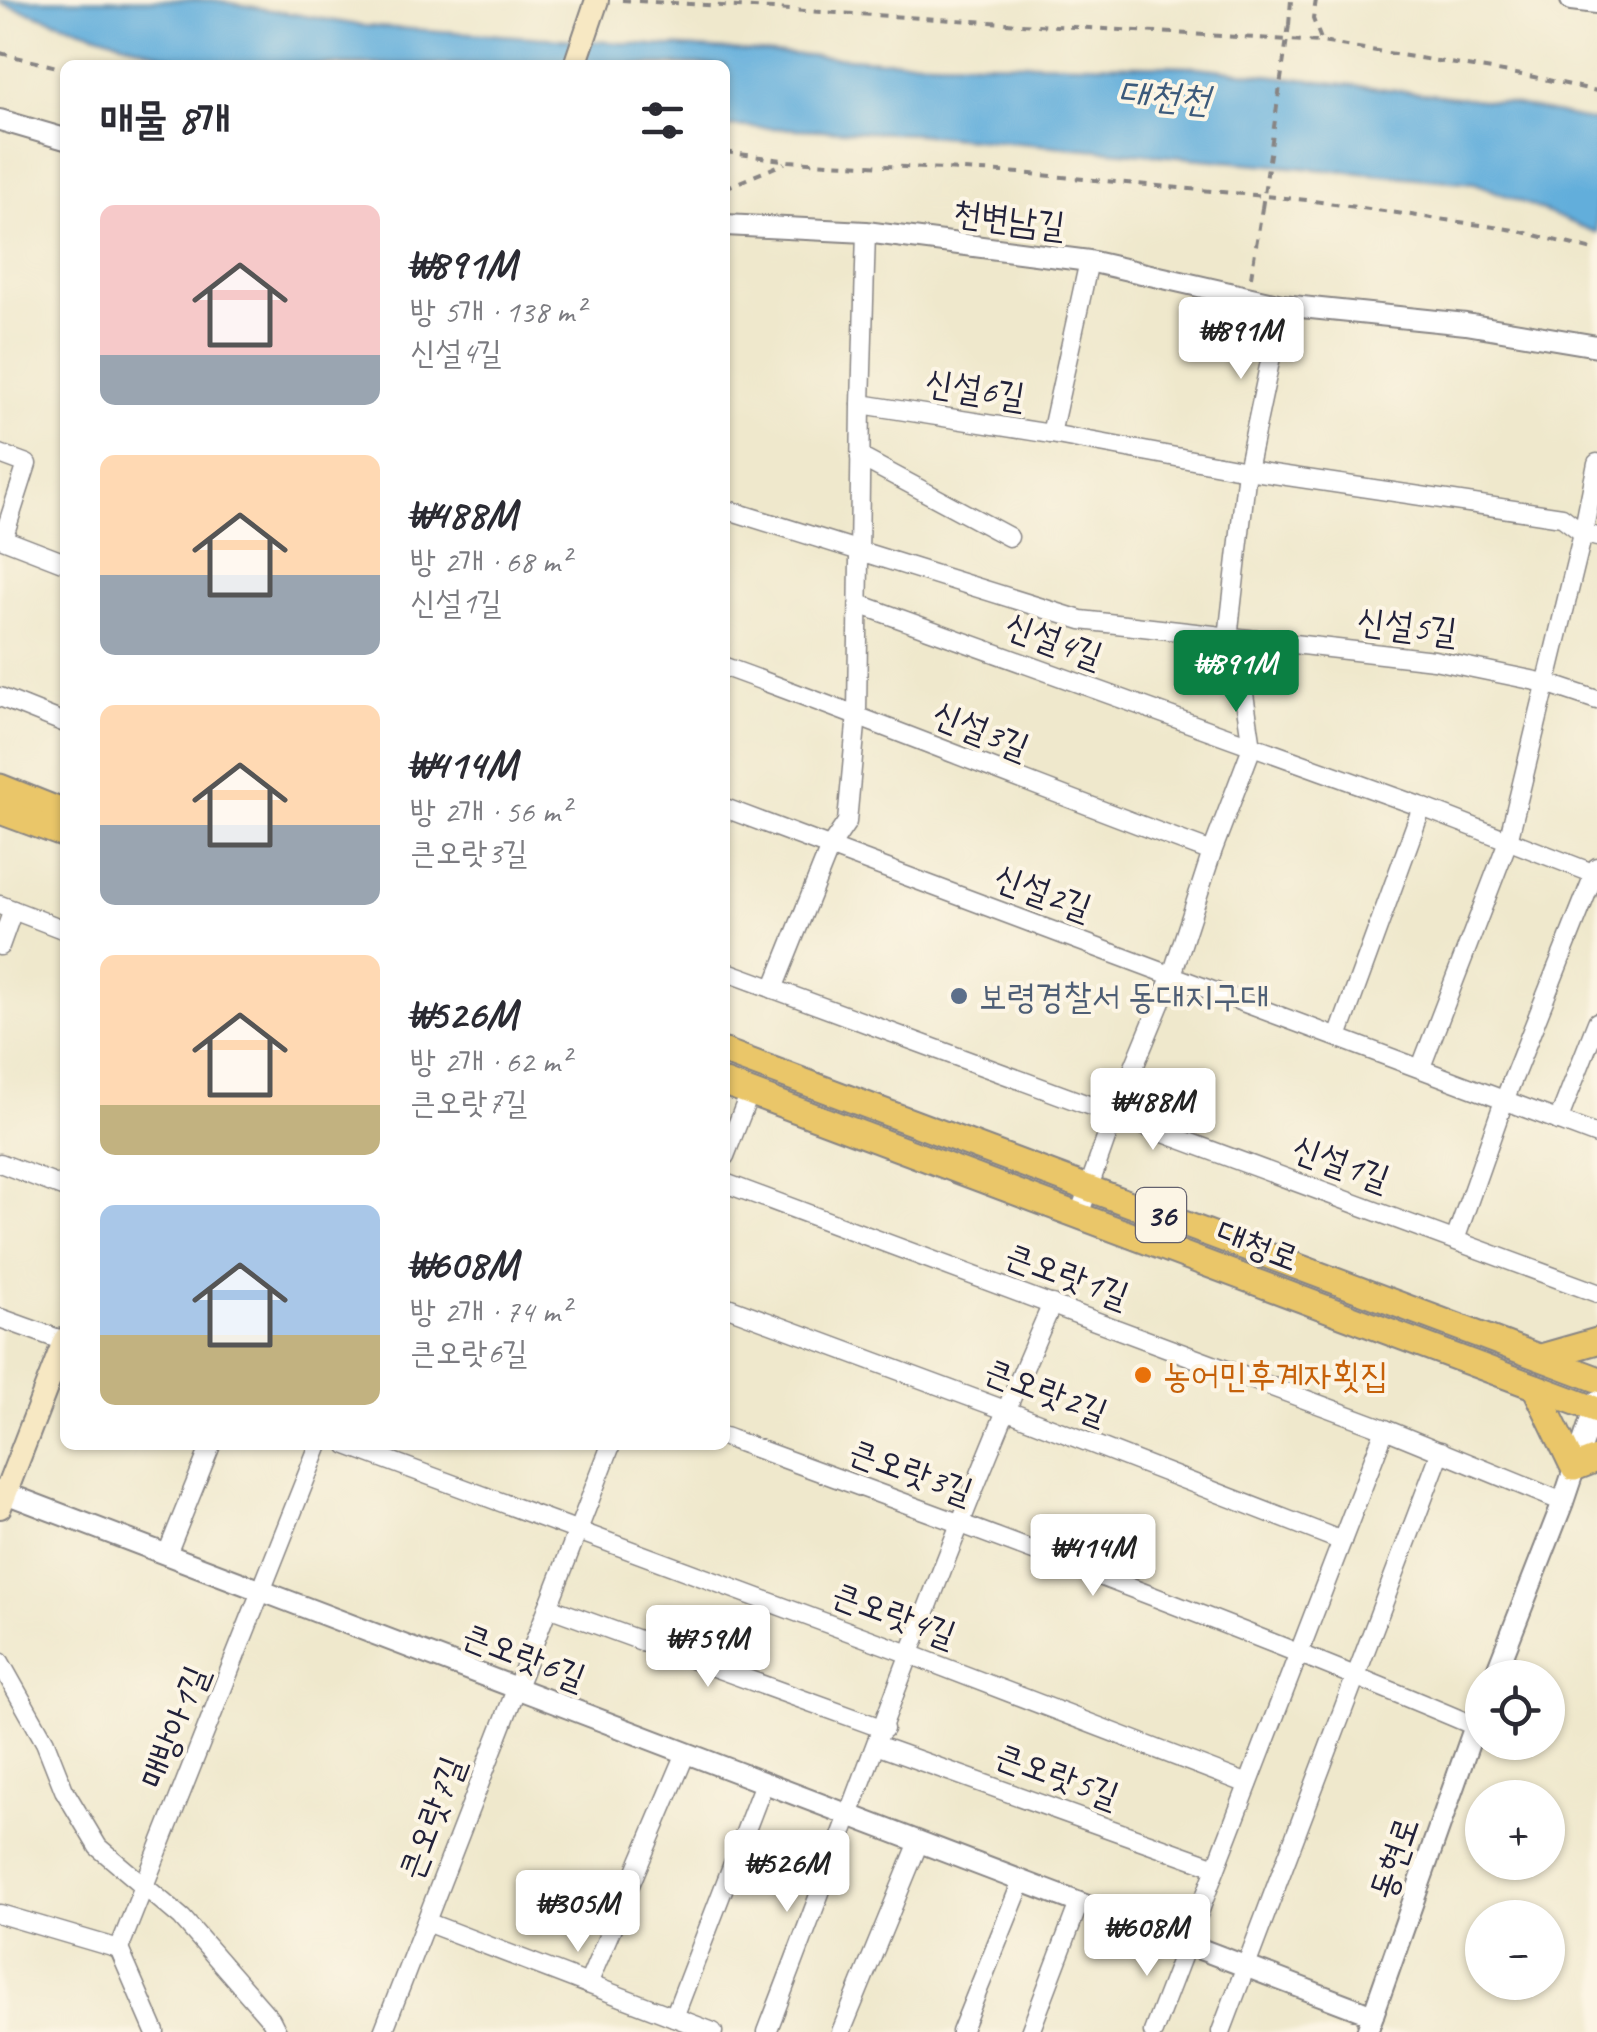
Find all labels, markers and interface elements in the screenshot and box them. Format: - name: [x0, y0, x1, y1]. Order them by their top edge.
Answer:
- water label: 대천천: [1116, 69, 1215, 124]
- text: 매물 8개: [100, 93, 230, 146]
- icon: filters: [635, 93, 690, 148]
- street label: 천변남길: [950, 190, 1068, 248]
- text: ₩891M: [410, 238, 516, 291]
- icon: home: [180, 245, 300, 365]
- text: 방 5개 · 138 m²: [410, 291, 584, 332]
- pin: ₩891M: [1171, 297, 1311, 382]
- text: ₩891M: [1201, 309, 1281, 350]
- text: 신설4길: [410, 332, 502, 373]
- street label: 신설6길: [922, 359, 1028, 419]
- text: ₩488M: [410, 488, 516, 541]
- icon: home: [180, 495, 300, 615]
- text: 방 2개 · 68 m²: [410, 541, 570, 582]
- text: 신설1길: [410, 582, 502, 623]
- street label: 신설5길: [1355, 598, 1459, 654]
- street label: 신설4길: [999, 602, 1109, 678]
- pin: ₩891M: [1166, 630, 1306, 715]
- text: ₩891M: [1196, 642, 1276, 683]
- street label: 신설3길: [926, 690, 1036, 770]
- text: ₩414M: [410, 738, 516, 791]
- icon: home: [180, 745, 300, 865]
- text: 방 2개 · 56 m²: [410, 791, 570, 832]
- text: 큰오랏3길: [410, 832, 527, 873]
- street label: 신설2길: [988, 854, 1098, 930]
- place label: 보령경찰서 동대지구대: [979, 974, 1269, 1019]
- marker: 보령경찰서 동대지구대: [948, 985, 970, 1007]
- text: ₩526M: [410, 988, 516, 1041]
- icon: home: [180, 995, 300, 1115]
- text: 방 2개 · 62 m²: [410, 1041, 570, 1082]
- pin: ₩488M: [1083, 1068, 1223, 1153]
- text: ₩488M: [1113, 1080, 1193, 1121]
- text: 큰오랏7길: [410, 1082, 527, 1123]
- street label: 신설1길: [1286, 1125, 1396, 1201]
- road number: 36: [1136, 1188, 1186, 1242]
- street label: 대청로: [1210, 1209, 1306, 1281]
- street label: 큰오랏1길: [999, 1232, 1135, 1318]
- text: ₩608M: [410, 1238, 517, 1291]
- icon: home: [180, 1245, 300, 1365]
- text: 방 2개 · 74 m²: [410, 1291, 570, 1332]
- text: 큰오랏6길: [410, 1332, 527, 1373]
- street label: 큰오랏2길: [978, 1347, 1114, 1435]
- place label: 농어민후계자횟집: [1163, 1353, 1388, 1398]
- marker: 농어민후계자횟집: [1132, 1364, 1154, 1386]
- street label: 큰오랏3길: [843, 1428, 979, 1514]
- pin: ₩414M: [1023, 1514, 1163, 1599]
- text: ₩414M: [1053, 1526, 1133, 1567]
- street label: 큰오랏4길: [826, 1571, 962, 1657]
- pin: ₩759M: [638, 1605, 778, 1690]
- street label: 큰오랏6길: [456, 1612, 592, 1700]
- text: ₩759M: [668, 1617, 748, 1658]
- street label: 매방아1길: [129, 1659, 219, 1795]
- map controls: [1465, 1660, 1565, 2000]
- button: locate: [1465, 1660, 1565, 1760]
- street label: 큰오랏5길: [989, 1732, 1125, 1818]
- street label: 큰오랏7길: [387, 1750, 475, 1886]
- button: +: [1465, 1780, 1565, 1880]
- street label: 동현로: [1359, 1811, 1429, 1905]
- pin: ₩526M: [717, 1830, 857, 1915]
- text: ₩526M: [746, 1842, 828, 1883]
- pin: ₩305M: [508, 1870, 648, 1955]
- text: ₩305M: [538, 1882, 618, 1923]
- pin: ₩608M: [1077, 1894, 1217, 1979]
- button: −: [1465, 1900, 1565, 2000]
- text: ₩608M: [1106, 1906, 1188, 1947]

